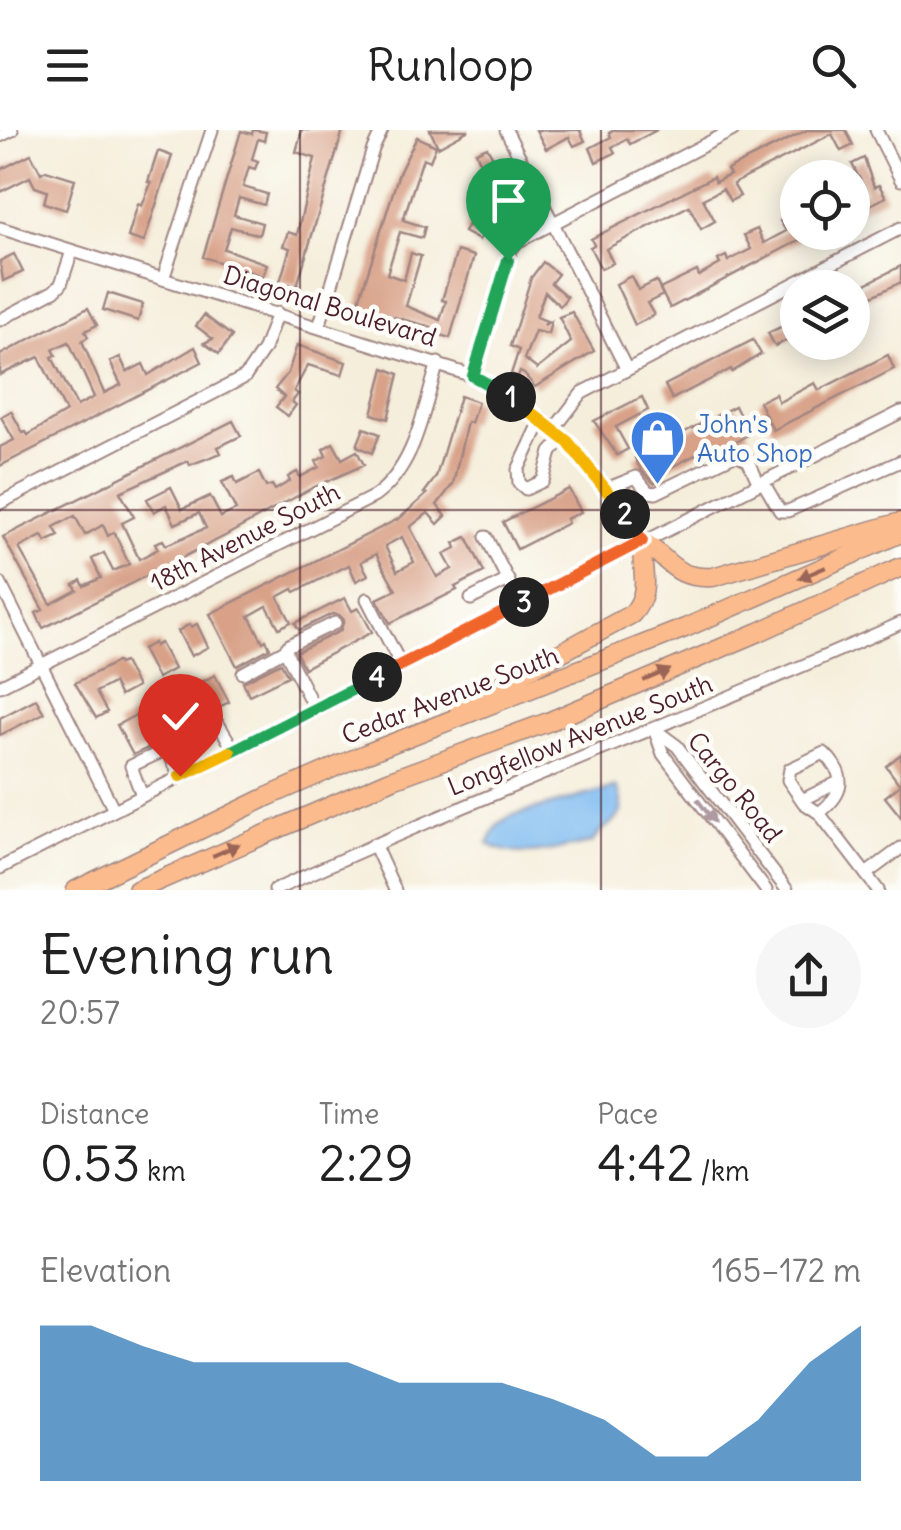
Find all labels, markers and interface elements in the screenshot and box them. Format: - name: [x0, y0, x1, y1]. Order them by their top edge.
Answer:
- text: Runloop: [367, 37, 534, 93]
- icon: menu: [40, 38, 95, 93]
- icon: search: [806, 38, 861, 93]
- pin: [466, 158, 551, 261]
- map controls: [780, 160, 870, 360]
- button: locate: [780, 160, 870, 250]
- icon: arrive: [481, 173, 536, 228]
- street label: Diagonal Boulevard: [220, 258, 440, 354]
- button: layers: [780, 270, 870, 360]
- pin: 1: [486, 372, 536, 422]
- text: 1: [505, 379, 517, 415]
- shop icon: John's Auto Shop: [628, 408, 688, 487]
- place label: John's Auto Shop: [697, 408, 813, 469]
- street label: 18th Avenue South: [145, 475, 345, 599]
- pin: 2: [600, 489, 650, 539]
- text: 2: [617, 496, 633, 532]
- one-way arrow: [797, 565, 827, 581]
- pin: 3: [499, 577, 549, 627]
- text: 3: [516, 584, 532, 620]
- street label: Cedar Avenue South: [337, 639, 563, 751]
- pin: 4: [352, 652, 402, 702]
- text: 4: [369, 659, 385, 695]
- street label: Longfellow Avenue South: [443, 667, 717, 803]
- one-way arrow: [642, 667, 672, 683]
- pin: [138, 674, 223, 777]
- icon: check: [153, 689, 208, 744]
- street label: Cargo Road: [681, 725, 789, 849]
- one-way arrow: [696, 798, 716, 824]
- one-way arrow: [211, 842, 241, 858]
- text: Evening run: [40, 920, 334, 989]
- button: share: [756, 923, 861, 1028]
- text: 20:57: [40, 992, 120, 1033]
- text: Distance: [40, 1096, 149, 1132]
- text: Time: [319, 1096, 379, 1132]
- text: Pace: [597, 1096, 658, 1132]
- text: 0.53: [40, 1132, 140, 1195]
- text: 2:29: [319, 1132, 414, 1195]
- text: 4:42: [597, 1132, 694, 1195]
- text: km: [140, 1153, 186, 1189]
- text: /km: [694, 1153, 750, 1189]
- text: Elevation: [40, 1250, 171, 1291]
- text: 165–172 m: [712, 1250, 861, 1291]

